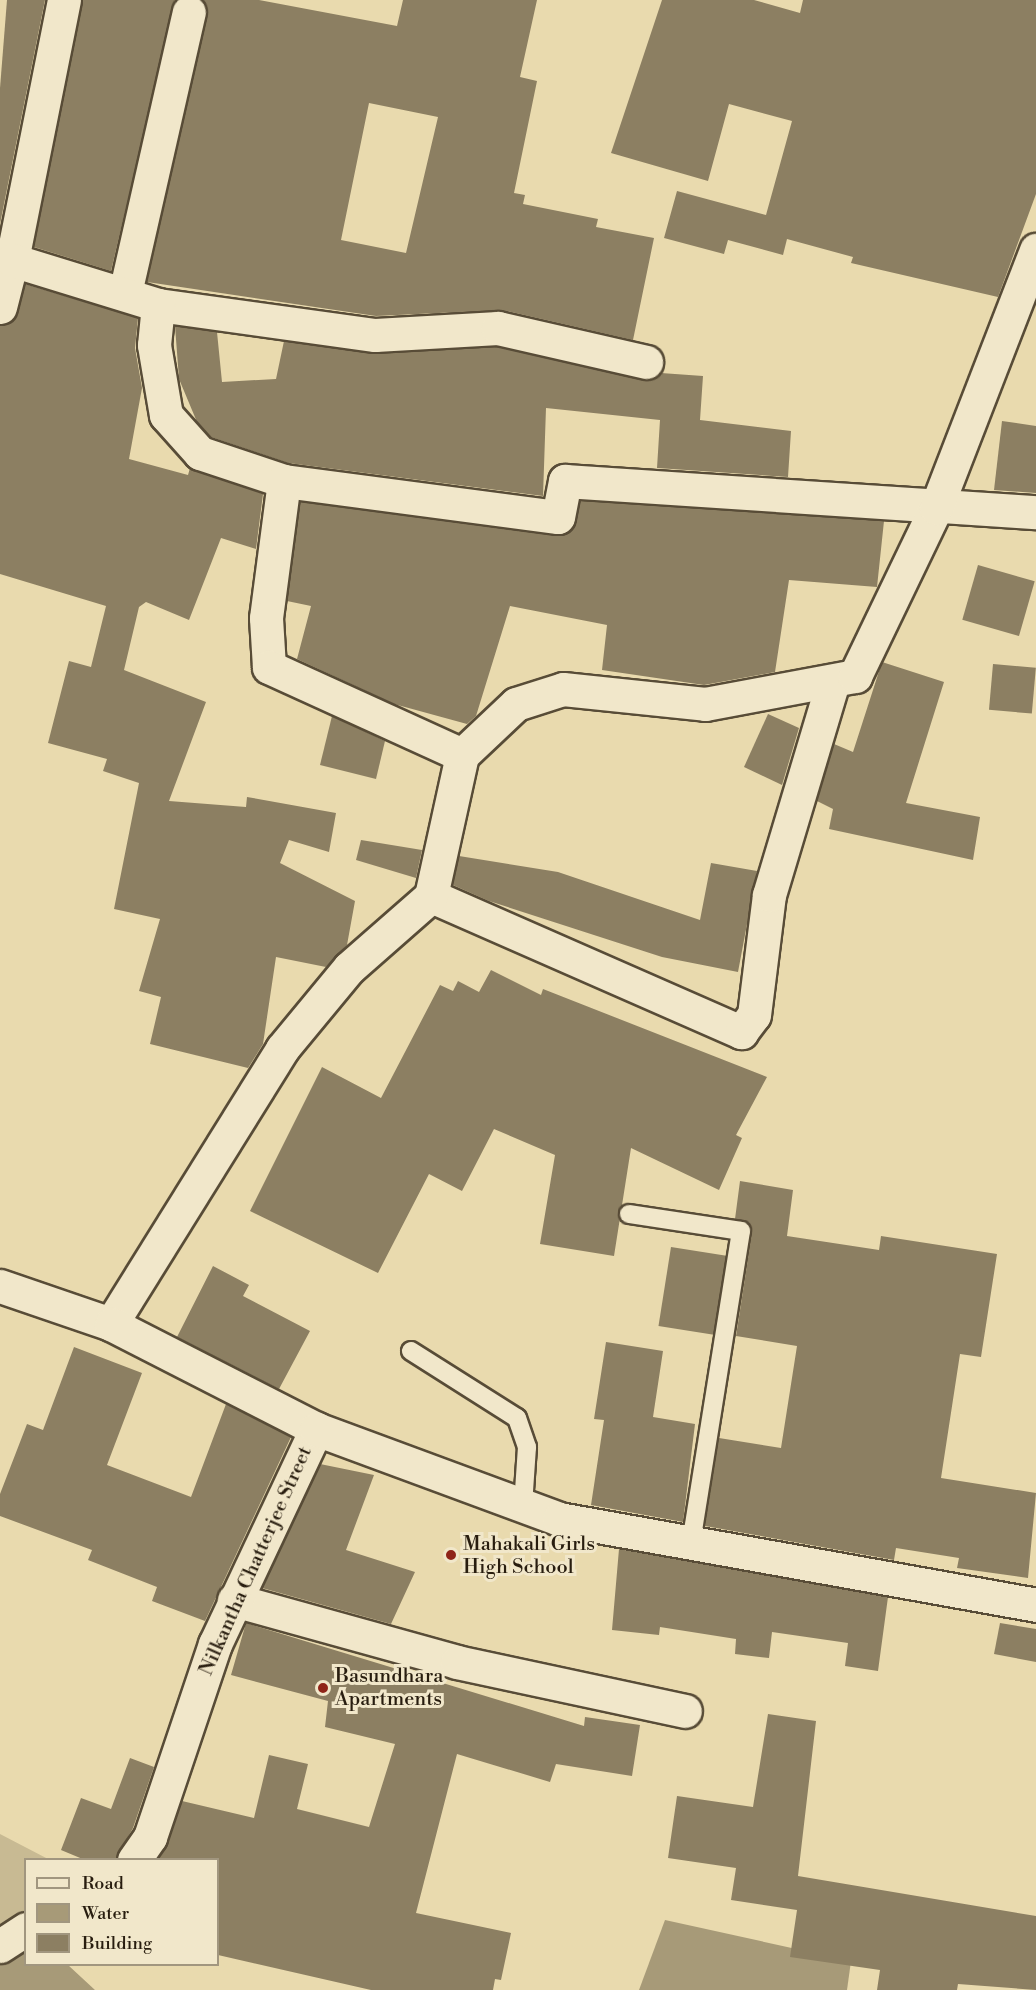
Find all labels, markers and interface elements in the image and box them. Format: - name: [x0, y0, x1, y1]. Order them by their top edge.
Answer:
- street label: Nilkantha Chatterjee Street: [195, 1443, 317, 1679]
- place label: Mahakali Girls High School: [463, 1532, 595, 1579]
- marker: Mahakali Girls High School: [444, 1548, 458, 1562]
- place label: Basundhara Apartments: [335, 1664, 443, 1711]
- marker: Basundhara Apartments: [316, 1681, 330, 1695]
- legend: [24, 1858, 219, 1966]
- text: Road: [82, 1872, 124, 1895]
- text: Water: [82, 1902, 129, 1925]
- text: Building: [82, 1932, 152, 1955]

